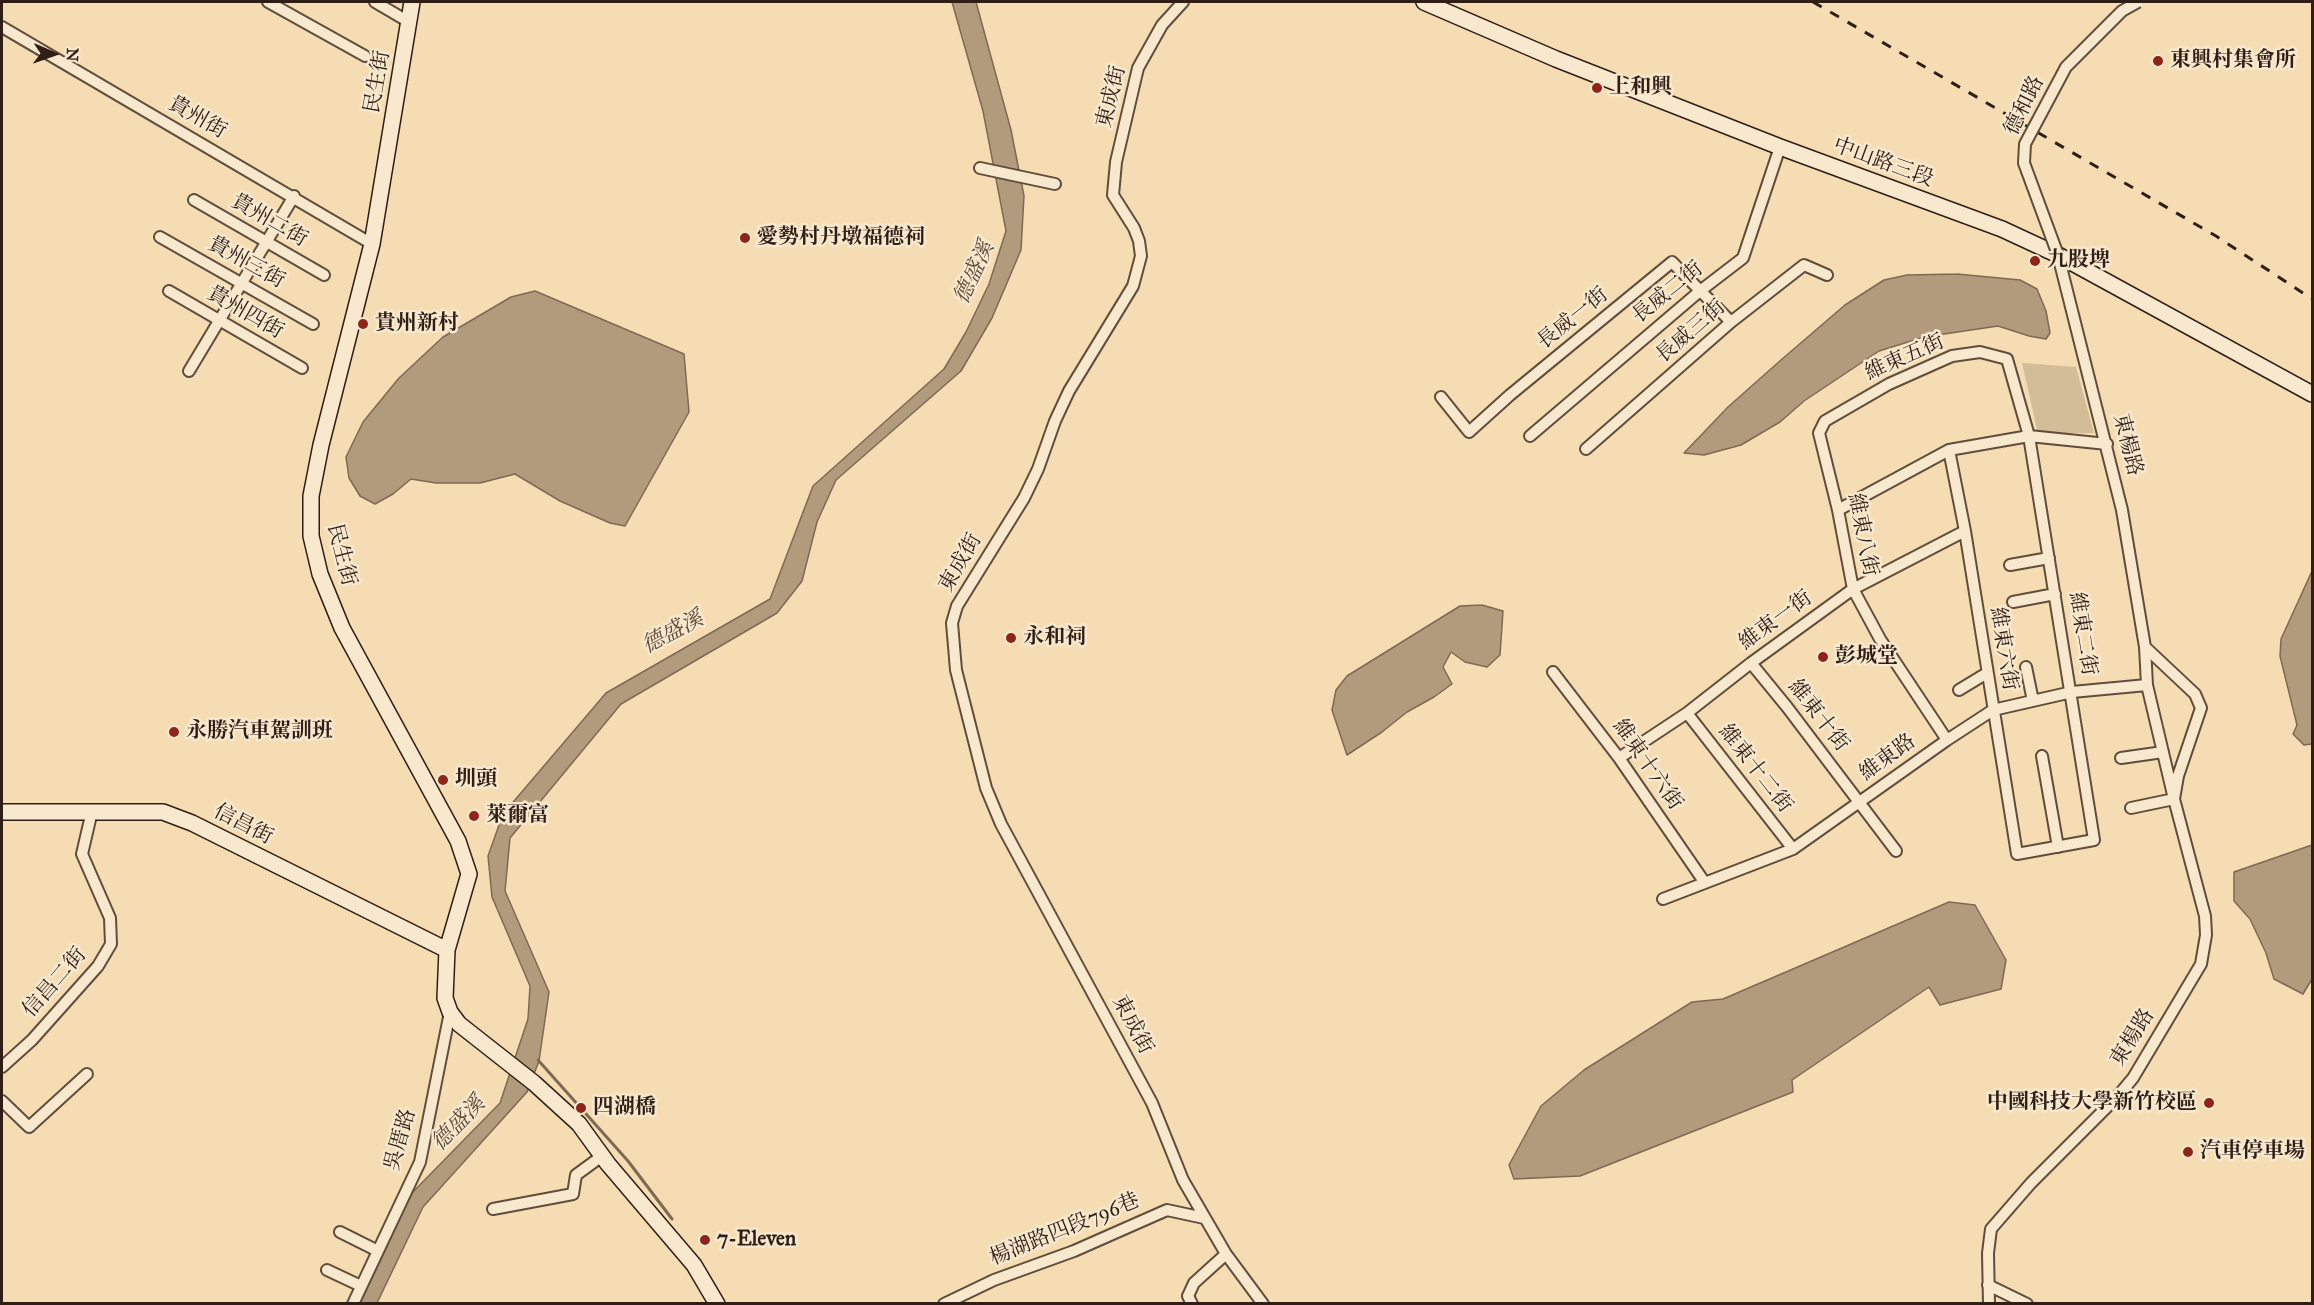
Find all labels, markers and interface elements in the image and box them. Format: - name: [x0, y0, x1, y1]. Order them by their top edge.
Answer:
- north arrow: [24, 24, 84, 84]
- text: N: [63, 48, 82, 62]
- place label: 東興村集會所: [2170, 48, 2296, 74]
- street label: 民生街: [360, 49, 396, 115]
- marker: 東興村集會所: [2151, 54, 2165, 68]
- street label: 東成街: [1092, 63, 1132, 131]
- street label: 德和路: [2000, 72, 2050, 140]
- place label: 上和興: [1609, 75, 1672, 101]
- marker: 上和興: [1590, 81, 1604, 95]
- street label: 貴州街: [163, 91, 231, 145]
- street label: 中山路三段: [1829, 133, 1937, 193]
- street label: 貴州二街: [226, 189, 312, 253]
- place label: 愛勢村丹墩福德祠: [757, 225, 925, 251]
- marker: 愛勢村丹墩福德祠: [738, 231, 752, 245]
- street label: 貴州三街: [203, 232, 289, 294]
- water label: 德盛溪: [949, 238, 1001, 308]
- place label: 九股埤: [2047, 248, 2110, 274]
- marker: 九股埤: [2028, 254, 2042, 268]
- street label: 長威二街: [1627, 257, 1709, 329]
- street label: 貴州四街: [202, 281, 288, 345]
- street label: 長威一街: [1532, 283, 1614, 355]
- street label: 長威三街: [1651, 295, 1731, 369]
- place label: 貴州新村: [375, 311, 459, 337]
- marker: 貴州新村: [356, 317, 370, 331]
- street label: 維東五街: [1862, 329, 1948, 387]
- street label: 東楊路: [2107, 411, 2147, 479]
- street label: 維東八街: [1842, 491, 1882, 579]
- street label: 民生街: [321, 521, 361, 589]
- street label: 東成街: [934, 529, 988, 597]
- street label: 維東一街: [1735, 586, 1817, 656]
- street label: 維東二街: [2063, 591, 2101, 677]
- water label: 德盛溪: [638, 606, 708, 660]
- street label: 維東六街: [1984, 606, 2022, 692]
- place label: 永和祠: [1023, 625, 1086, 651]
- marker: 永和祠: [1004, 631, 1018, 645]
- place label: 彭城堂: [1835, 644, 1898, 670]
- marker: 彭城堂: [1816, 650, 1830, 664]
- street label: 維東十街: [1782, 675, 1854, 757]
- street label: 維東十六街: [1607, 715, 1687, 815]
- place label: 永勝汽車駕訓班: [186, 719, 333, 745]
- street label: 維東十二街: [1713, 720, 1797, 818]
- marker: 永勝汽車駕訓班: [167, 725, 181, 739]
- street label: 維東路: [1855, 729, 1921, 787]
- place label: 圳頭: [455, 767, 497, 793]
- marker: 圳頭: [436, 773, 450, 787]
- street label: 信昌街: [209, 799, 277, 851]
- place label: 萊爾富: [486, 803, 549, 829]
- marker: 萊爾富: [467, 809, 481, 823]
- street label: 信昌二街: [18, 943, 92, 1023]
- street label: 東成街: [1106, 991, 1158, 1059]
- street label: 東楊路: [2106, 1005, 2160, 1071]
- place label: 中國科技大學新竹校區: [1987, 1090, 2197, 1116]
- water label: 德盛溪: [427, 1091, 491, 1157]
- place label: 四湖橋: [593, 1095, 656, 1121]
- marker: 中國科技大學新竹校區: [2202, 1096, 2216, 1110]
- marker: 四湖橋: [574, 1101, 588, 1115]
- street label: 吳厝路: [380, 1106, 422, 1174]
- place label: 汽車停車場: [2200, 1139, 2305, 1165]
- marker: 汽車停車場: [2181, 1145, 2195, 1159]
- street label: 楊湖路四段796巷: [986, 1188, 1144, 1272]
- place label: 7-Eleven: [717, 1227, 796, 1253]
- marker: 7-Eleven: [698, 1233, 712, 1247]

